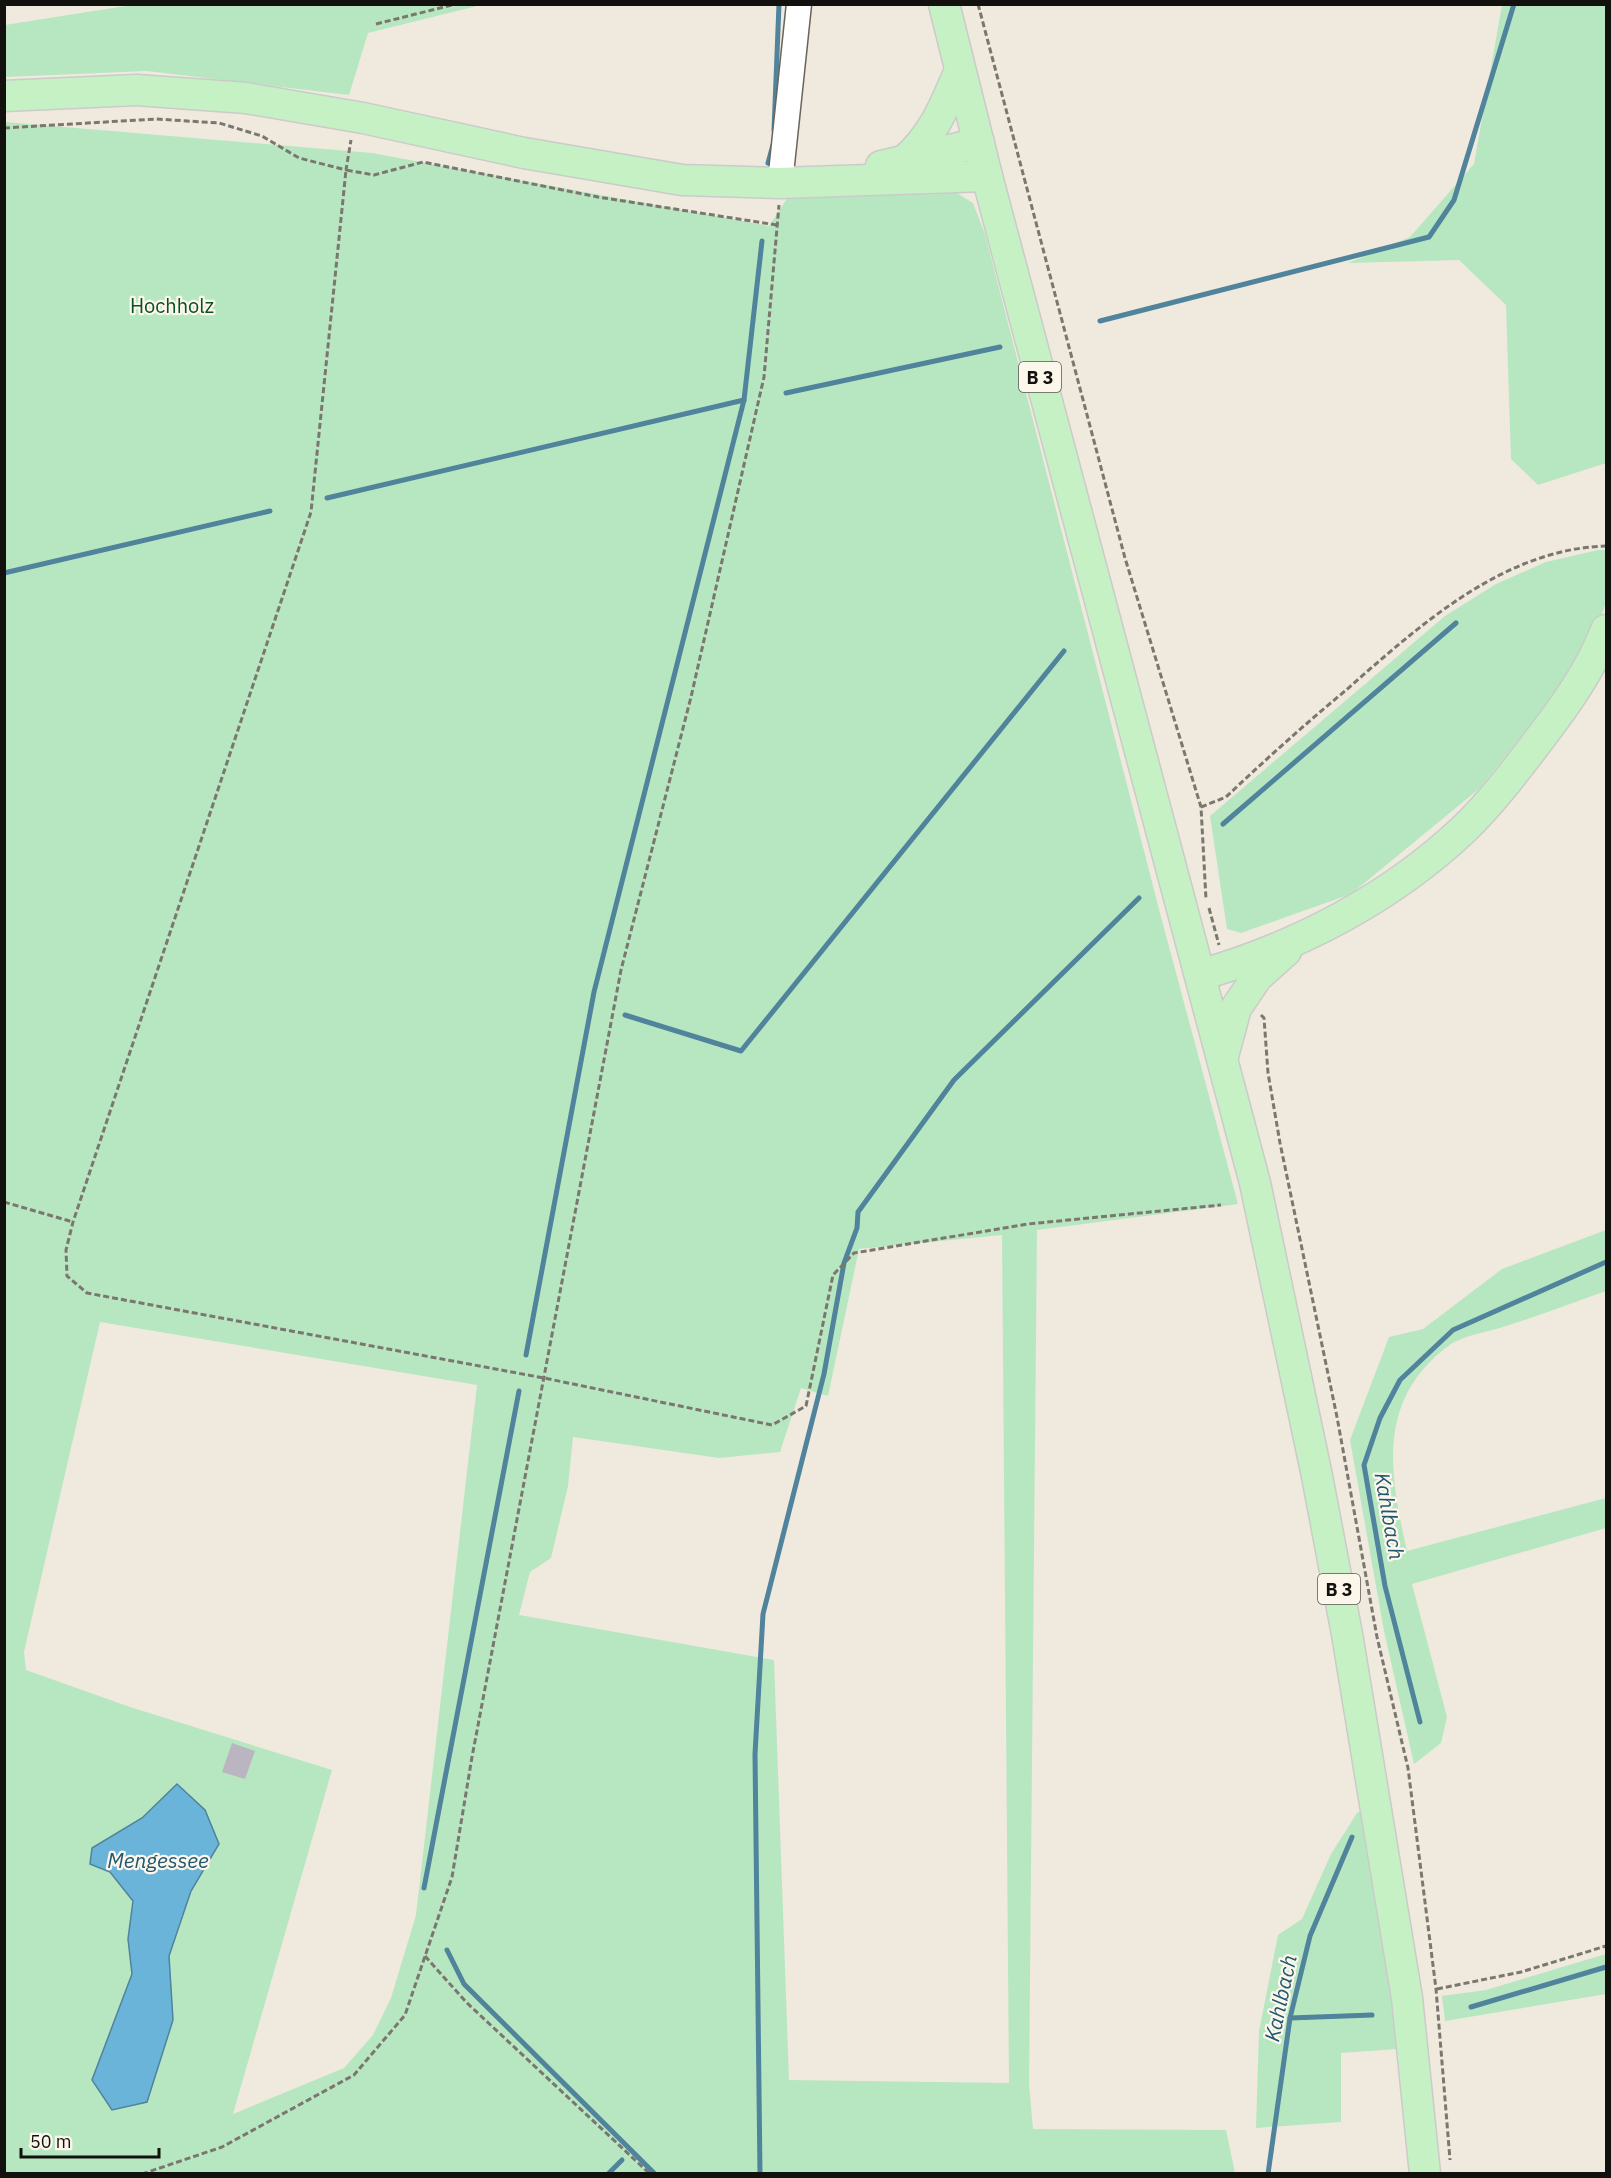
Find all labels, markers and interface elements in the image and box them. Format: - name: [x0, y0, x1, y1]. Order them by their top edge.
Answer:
- park label: Hochholz: [130, 292, 214, 319]
- road number: B 3: [1019, 362, 1061, 392]
- water label: Kahlbach: [1369, 1470, 1411, 1562]
- road number: B 3: [1318, 1574, 1360, 1604]
- water label: Mengessee: [107, 1846, 209, 1874]
- water label: Kahlbach: [1257, 1952, 1303, 2044]
- scale bar: [21, 2121, 159, 2159]
- text: 50 m: [30, 2130, 72, 2153]

